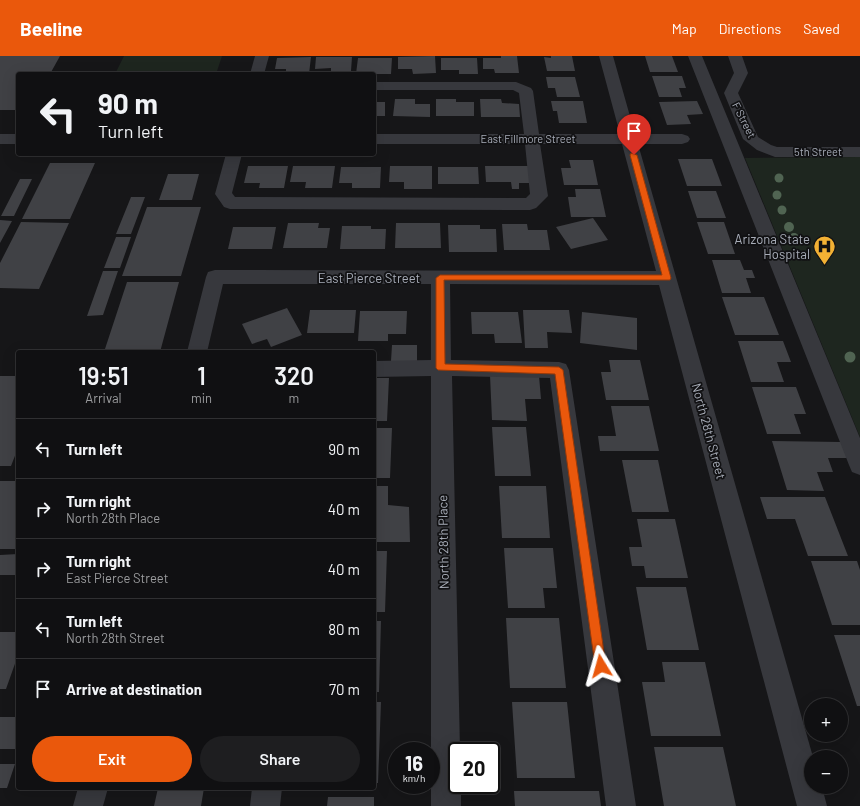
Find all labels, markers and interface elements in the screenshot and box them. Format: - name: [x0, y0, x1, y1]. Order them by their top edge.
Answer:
- text: Beeline: [20, 17, 83, 40]
- text: Map: [672, 20, 697, 37]
- text: Directions: [719, 20, 781, 37]
- text: Saved: [803, 20, 840, 37]
- text: 90 m: [98, 86, 158, 120]
- icon: left: [32, 88, 84, 140]
- street label: F Street: [730, 100, 759, 140]
- pin: [617, 114, 651, 155]
- text: Turn left: [98, 120, 164, 142]
- icon: arrive: [623, 120, 645, 142]
- street label: East Fillmore Street: [481, 132, 575, 145]
- street label: 5th Street: [794, 145, 842, 158]
- place label: Arizona State Hospital: [735, 231, 810, 262]
- hospital icon: Arizona State Hospital: [812, 233, 838, 266]
- street label: East Pierce Street: [318, 270, 420, 286]
- text: 19:51: [78, 361, 129, 390]
- text: 1: [197, 361, 206, 390]
- text: 320: [274, 361, 314, 390]
- street label: North 28th Street: [688, 381, 730, 481]
- text: Arrival: [85, 390, 122, 406]
- text: min: [191, 390, 212, 406]
- text: m: [289, 390, 299, 406]
- icon: left: [32, 438, 54, 460]
- text: Turn left: [66, 440, 122, 458]
- text: 90 m: [328, 440, 360, 458]
- text: Turn right: [66, 492, 131, 510]
- street label: North 28th Place: [434, 495, 452, 589]
- icon: right: [32, 498, 54, 520]
- text: 40 m: [328, 500, 360, 518]
- text: North 28th Place: [66, 510, 160, 526]
- text: Turn right: [66, 552, 131, 570]
- icon: right: [32, 558, 54, 580]
- text: 40 m: [328, 560, 360, 578]
- text: East Pierce Street: [66, 570, 168, 586]
- text: Turn left: [66, 612, 122, 630]
- icon: left: [32, 618, 54, 640]
- text: 80 m: [328, 620, 360, 638]
- text: North 28th Street: [66, 630, 165, 646]
- position arrow: [580, 645, 622, 687]
- icon: arrive: [32, 678, 54, 700]
- text: Arrive at destination: [66, 680, 202, 698]
- text: 70 m: [329, 680, 360, 698]
- map controls: [804, 698, 848, 794]
- button: +: [804, 698, 848, 742]
- button: Exit: [32, 736, 192, 782]
- button: Share: [200, 736, 360, 782]
- speed limit sign: 20: [448, 742, 500, 794]
- button: −: [804, 750, 848, 794]
- text: 16: [405, 751, 423, 775]
- text: km/h: [403, 772, 425, 784]

